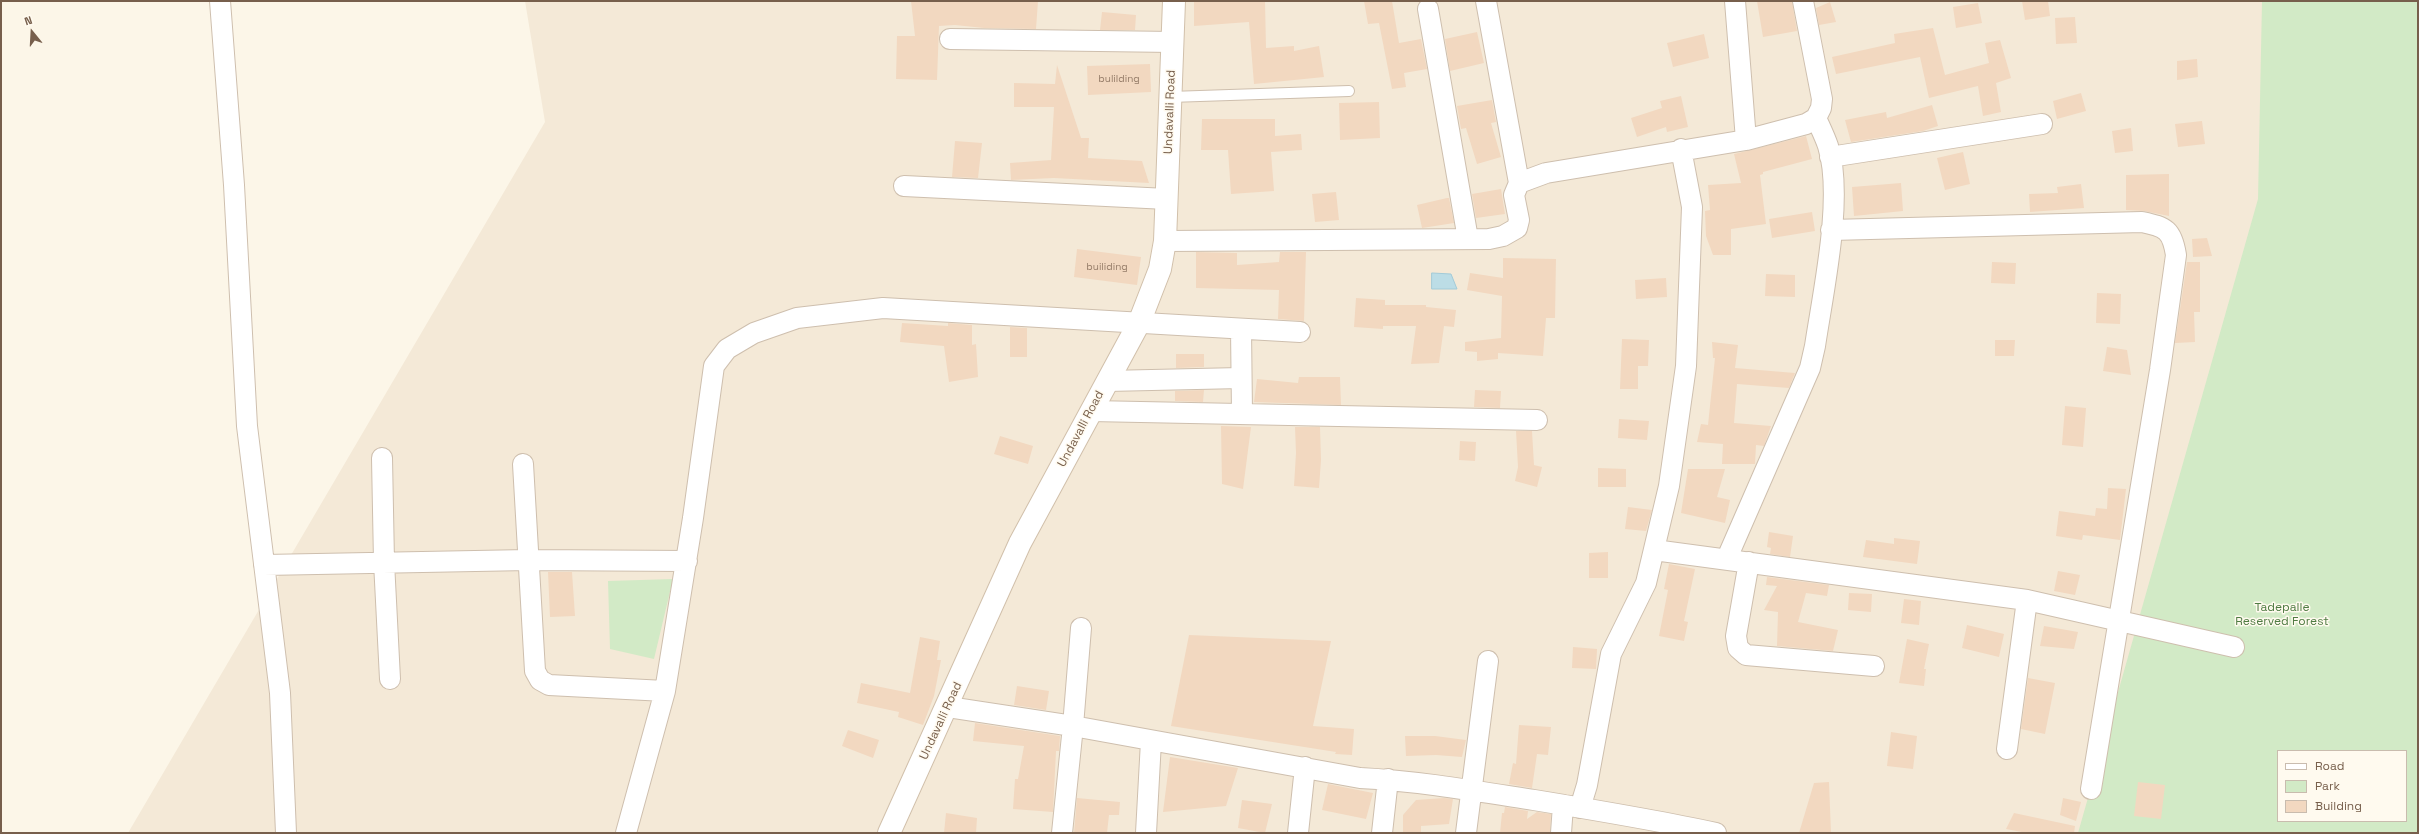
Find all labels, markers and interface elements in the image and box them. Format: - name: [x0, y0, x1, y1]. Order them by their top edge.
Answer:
- north arrow: [12, 12, 52, 52]
- text: N: [23, 13, 34, 28]
- street label: Undavalli Road: [1161, 70, 1179, 154]
- house number: bulilding: [1098, 73, 1140, 85]
- house number: builiding: [1086, 261, 1128, 273]
- street label: Undavalli Road: [1055, 388, 1107, 470]
- park label: Tadepalle Reserved Forest: [2235, 601, 2329, 629]
- street label: Undavalli Road: [917, 680, 965, 762]
- legend: [2277, 750, 2407, 822]
- text: Road: [2315, 758, 2344, 774]
- text: Park: [2315, 778, 2340, 794]
- text: Building: [2315, 798, 2362, 814]

